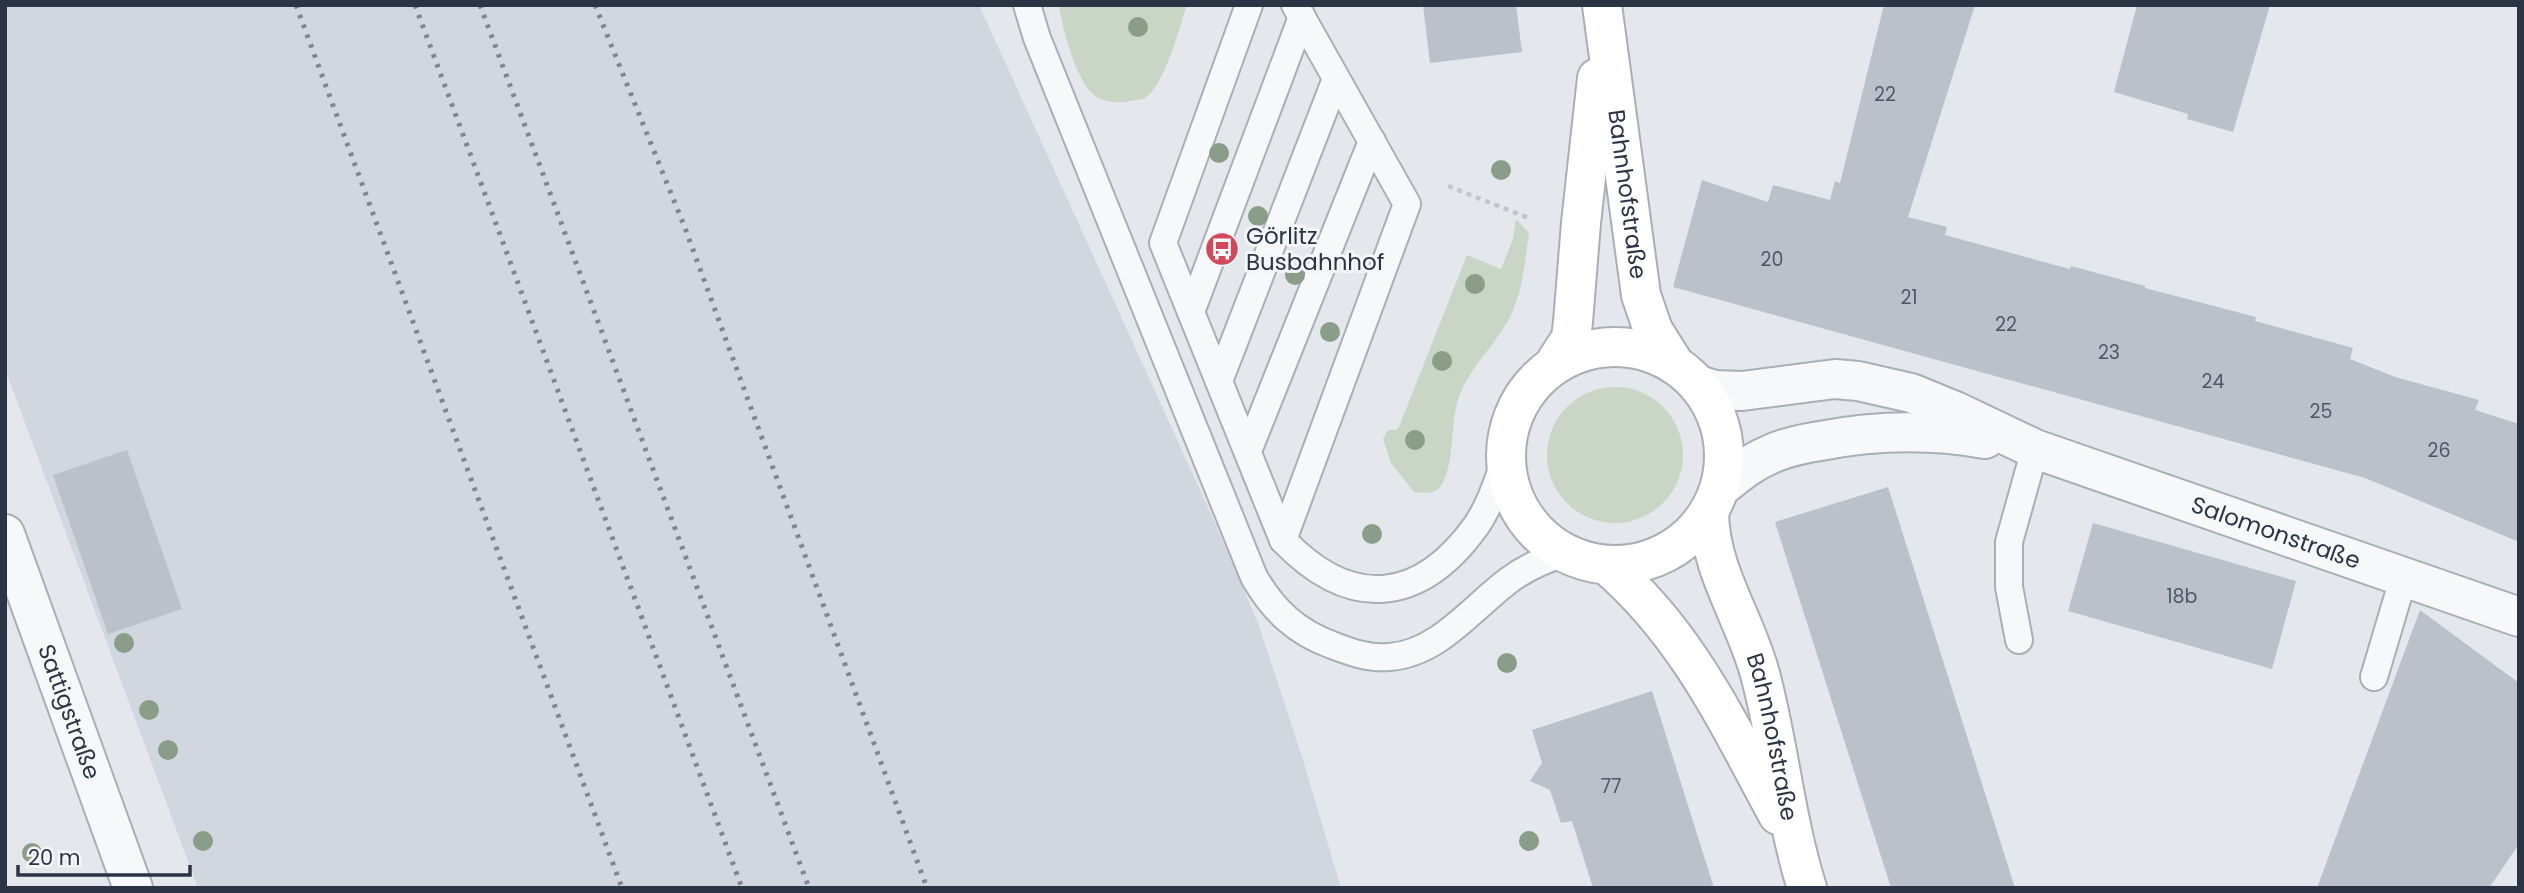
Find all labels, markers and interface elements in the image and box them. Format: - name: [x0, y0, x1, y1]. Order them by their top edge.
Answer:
- house number: 22: [1874, 81, 1896, 108]
- street label: Bahnhofstraße: [1600, 108, 1655, 281]
- place label: Görlitz Busbahnhof: [1246, 220, 1384, 278]
- bus stop icon: Görlitz Busbahnhof: [1203, 230, 1241, 268]
- house number: 20: [1761, 246, 1783, 273]
- house number: 21: [1900, 284, 1918, 311]
- house number: 22: [1995, 311, 2017, 338]
- house number: 23: [2098, 339, 2120, 366]
- house number: 24: [2202, 368, 2224, 395]
- house number: 25: [2310, 398, 2332, 425]
- house number: 26: [2428, 437, 2451, 464]
- street label: Salomonstraße: [2187, 488, 2365, 577]
- house number: 18b: [2167, 583, 2198, 610]
- street label: Sattigstraße: [30, 640, 108, 784]
- street label: Bahnhofstraße: [1739, 649, 1806, 824]
- house number: 77: [1601, 773, 1621, 800]
- scale bar: [18, 834, 189, 878]
- text: 20 m: [28, 843, 81, 872]

